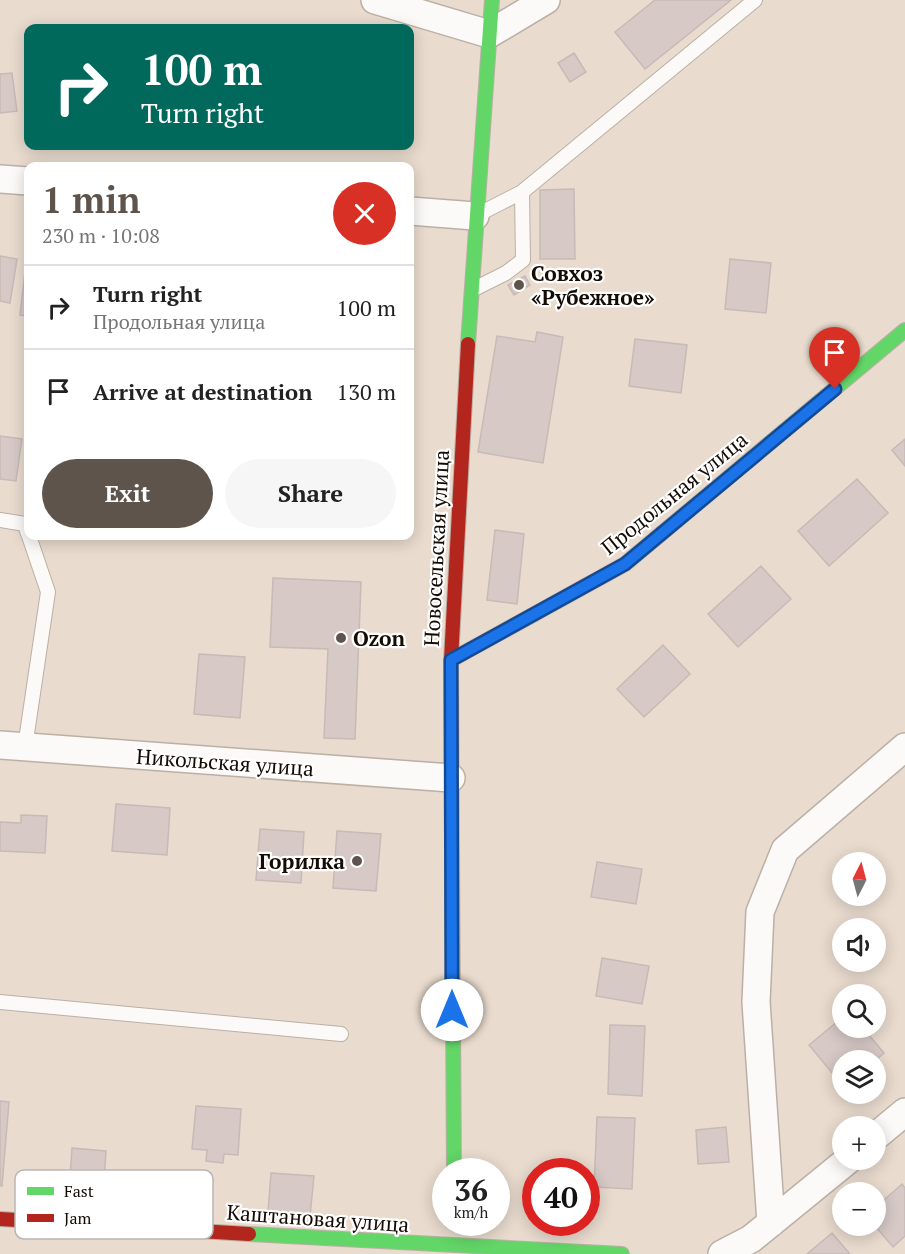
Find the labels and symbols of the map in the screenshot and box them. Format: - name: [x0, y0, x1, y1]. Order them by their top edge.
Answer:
- place label: Совхоз «Рубежное»: [531, 259, 655, 311]
- marker: Совхоз «Рубежное»: [512, 278, 526, 292]
- pin: [809, 327, 860, 389]
- street label: Продольная улица: [595, 425, 753, 561]
- street label: Новосельская улица: [417, 449, 455, 647]
- place label: Ozon: [353, 624, 405, 652]
- marker: Ozon: [334, 631, 348, 645]
- street label: Никольская улица: [135, 742, 315, 782]
- place label: Горилка: [259, 847, 345, 875]
- north arrow: [832, 852, 886, 906]
- marker: Горилка: [350, 854, 364, 868]
- position arrow: [420, 978, 484, 1042]
- speed limit sign: 40: [522, 1158, 600, 1236]
- legend: [15, 1170, 213, 1239]
- text: Fast: [64, 1180, 94, 1202]
- street label: Каштановая улица: [226, 1198, 411, 1238]
- text: Jam: [64, 1207, 92, 1229]

